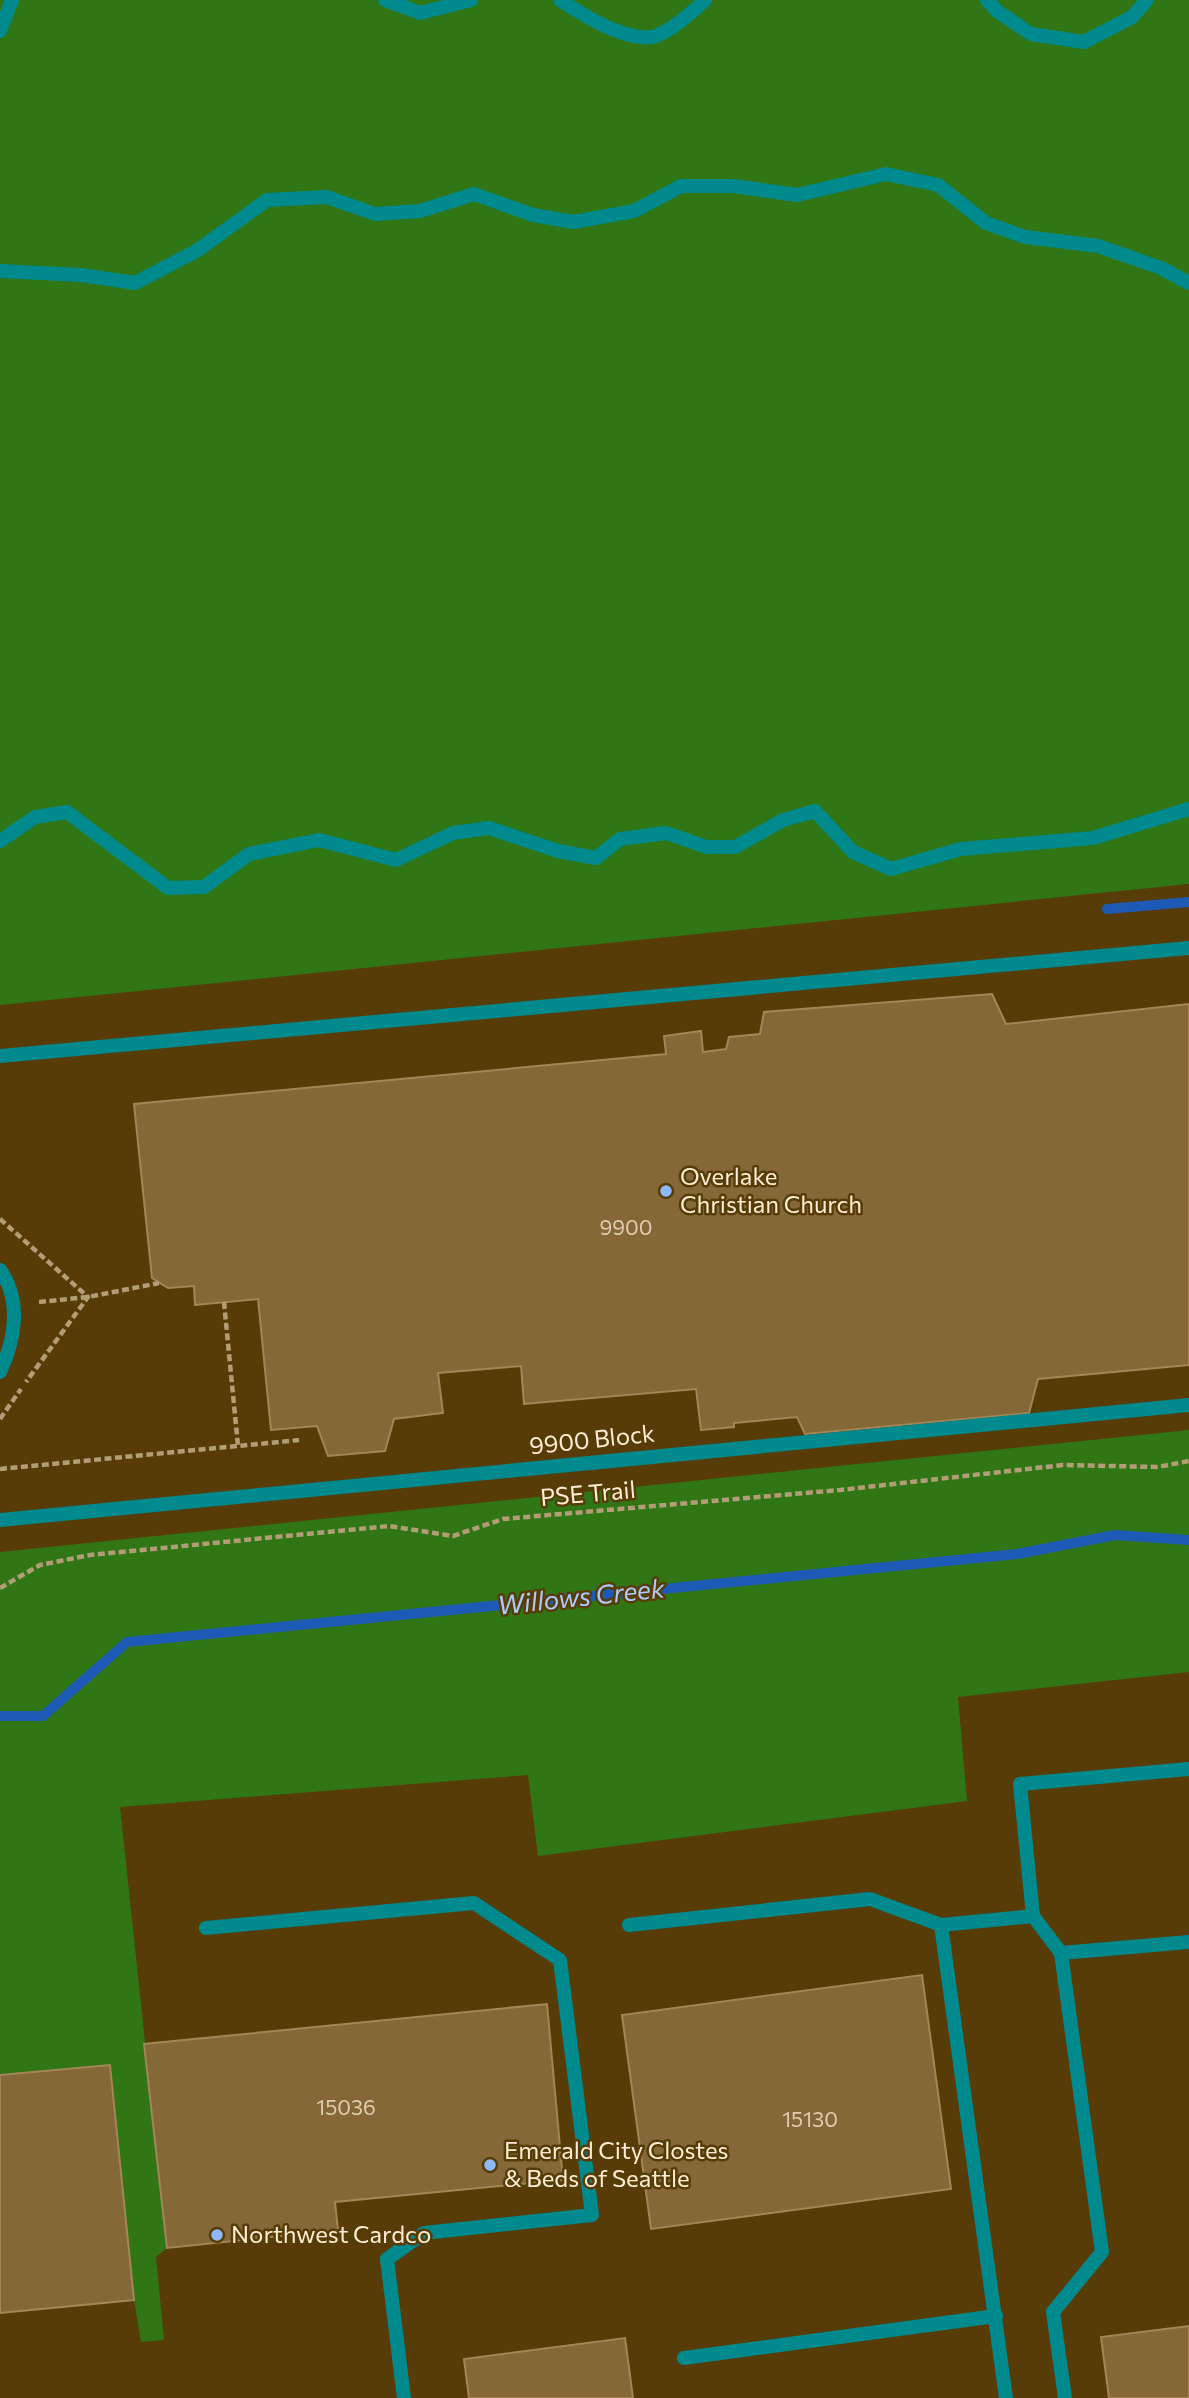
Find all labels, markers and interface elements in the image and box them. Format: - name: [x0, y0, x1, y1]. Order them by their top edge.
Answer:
- place label: Overlake Christian Church: [680, 1161, 862, 1218]
- marker: Overlake Christian Church: [658, 1183, 674, 1199]
- house number: 9900: [600, 1214, 652, 1239]
- street label: 9900 Block: [528, 1418, 656, 1460]
- street label: PSE Trail: [539, 1474, 637, 1511]
- water label: Willows Creek: [496, 1571, 667, 1620]
- house number: 15036: [316, 2094, 376, 2119]
- house number: 15130: [782, 2106, 838, 2131]
- place label: Emerald City Clostes & Beds of Seattle: [504, 2135, 729, 2192]
- marker: Emerald City Clostes & Beds of Seattle: [482, 2157, 498, 2173]
- place label: Northwest Cardco: [231, 2219, 431, 2248]
- marker: Northwest Cardco: [209, 2227, 225, 2243]

